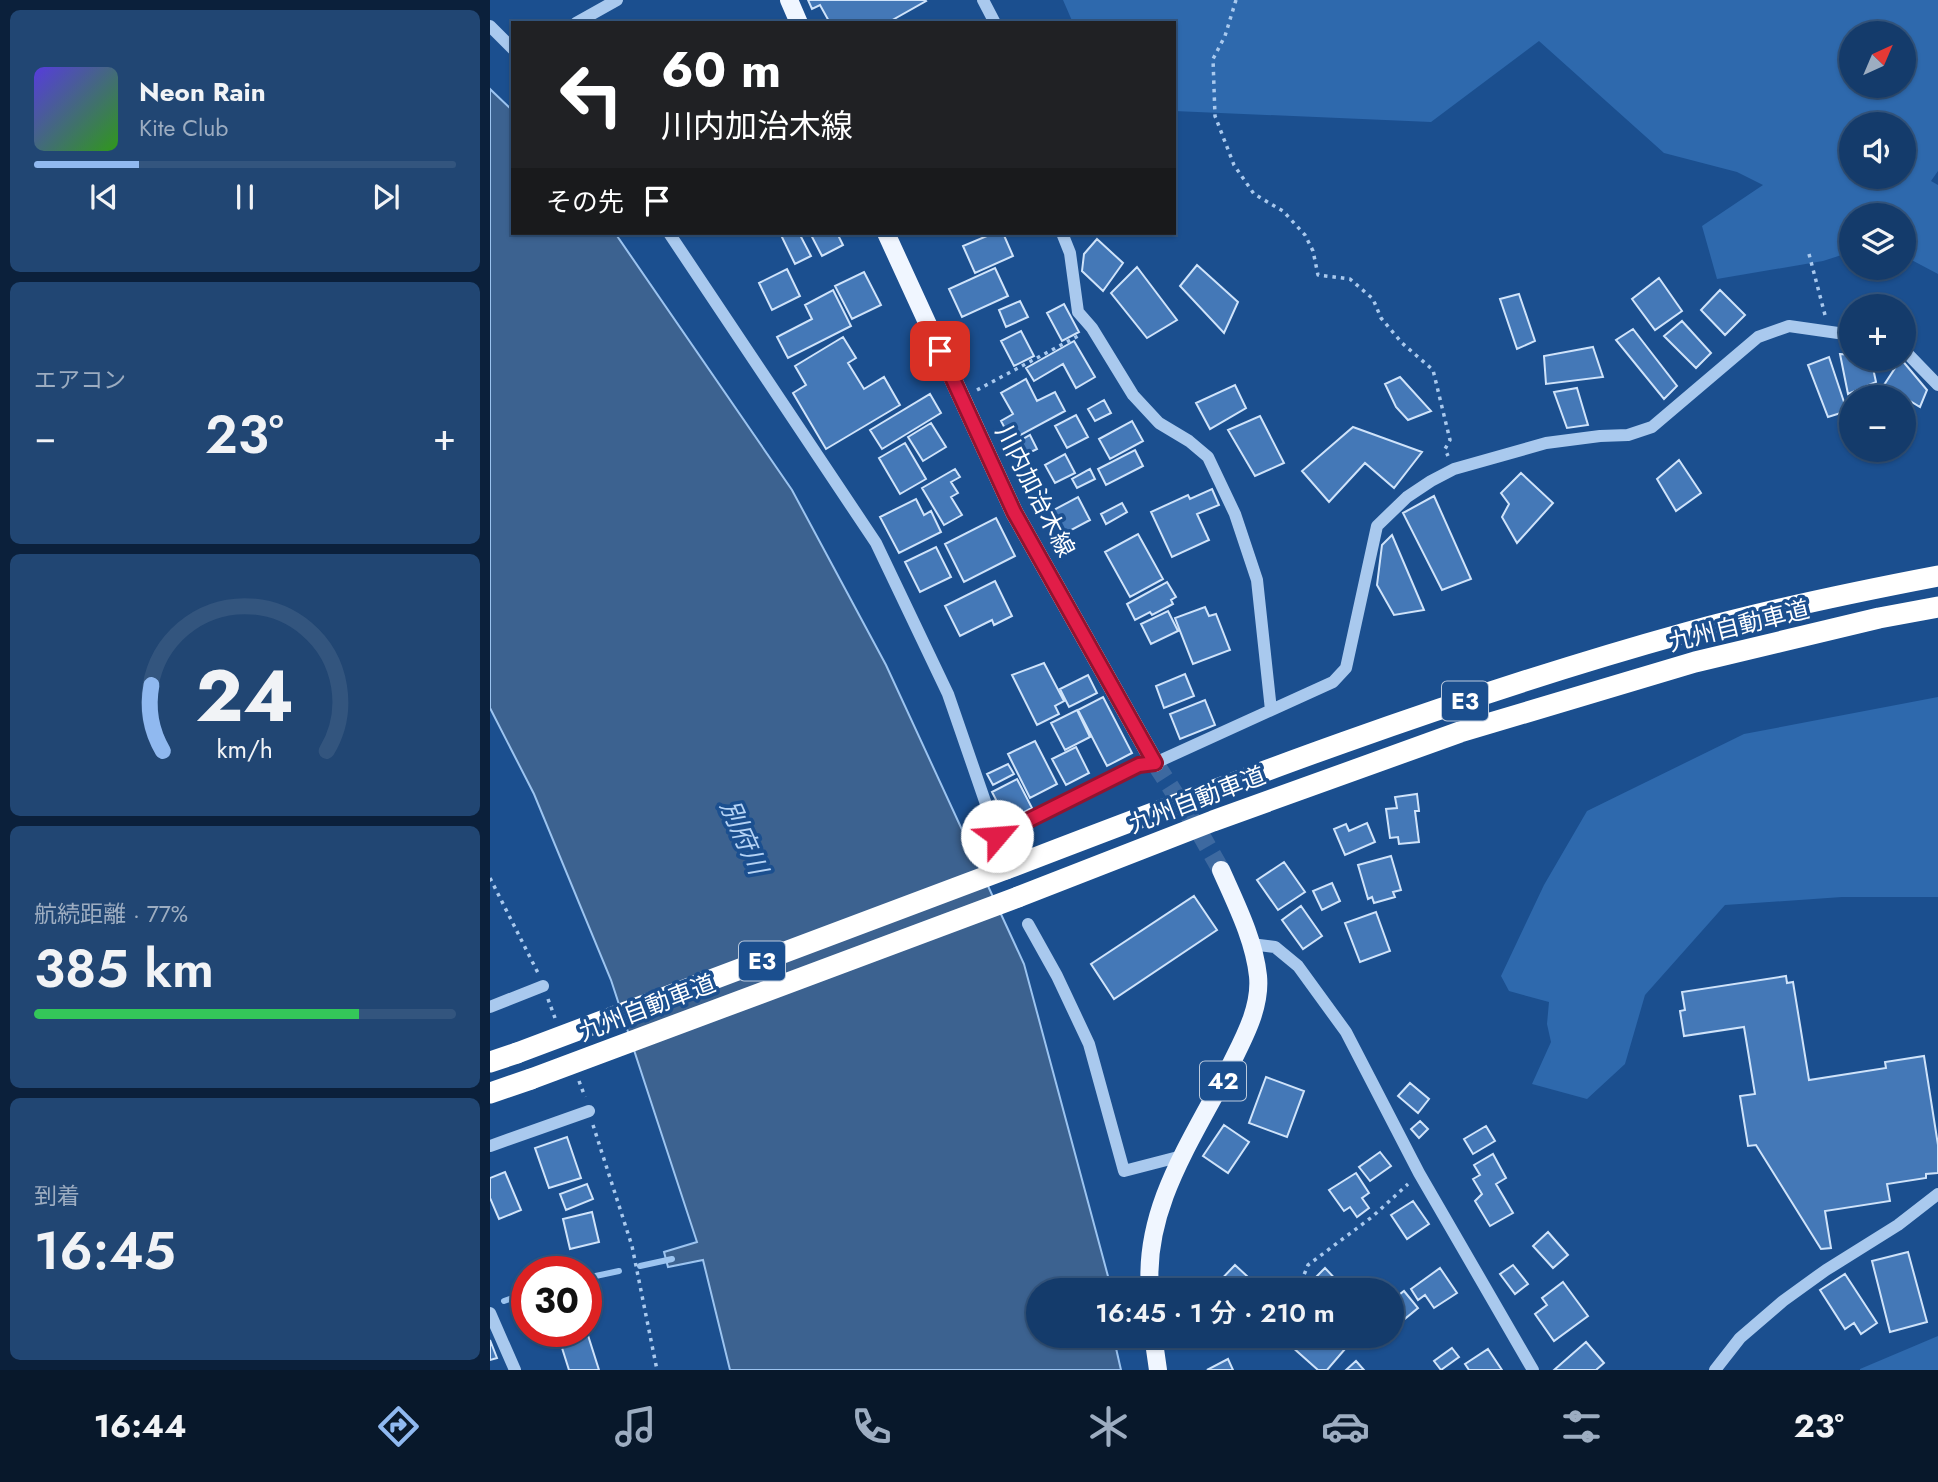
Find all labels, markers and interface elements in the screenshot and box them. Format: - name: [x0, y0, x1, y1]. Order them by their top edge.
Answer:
- north arrow: [1839, 21, 1916, 98]
- map controls: [1839, 21, 1916, 462]
- text: 60 m: [661, 35, 781, 105]
- icon: left: [546, 49, 637, 140]
- text: Neon Rain: [139, 73, 266, 111]
- text: 川内加治木線: [661, 103, 853, 149]
- text: Kite Club: [139, 111, 228, 145]
- button: sound: [1839, 112, 1916, 189]
- icon: previous: [85, 178, 123, 216]
- icon: pause: [226, 178, 264, 216]
- icon: next: [367, 178, 405, 216]
- icon: arrive: [638, 182, 676, 220]
- text: その先: [546, 183, 624, 221]
- button: layers: [1839, 203, 1916, 280]
- button: +: [1839, 294, 1916, 371]
- pin: [910, 321, 970, 381]
- icon: arrive: [921, 332, 959, 370]
- text: エアコン: [34, 363, 126, 397]
- button: −: [1839, 385, 1916, 462]
- text: 23°: [205, 397, 284, 473]
- text: −: [34, 409, 56, 464]
- text: +: [433, 409, 456, 464]
- street label: 川内加治木線: [987, 419, 1084, 563]
- street label: 九州自動車道: [1665, 591, 1813, 660]
- text: 24: [196, 643, 294, 748]
- road number: E3: [1442, 681, 1488, 720]
- text: km/h: [217, 731, 273, 767]
- street label: 九州自動車道: [1123, 757, 1270, 842]
- water label: 別府川: [711, 794, 778, 883]
- position arrow: [960, 799, 1034, 873]
- text: 航続距離 · 77%: [34, 897, 188, 931]
- text: 385 km: [34, 931, 214, 1007]
- road number: E3: [739, 942, 785, 980]
- street label: 九州自動車道: [573, 965, 720, 1050]
- road number: 42: [1200, 1062, 1246, 1100]
- text: 到着: [34, 1179, 80, 1213]
- text: 16:45: [34, 1213, 176, 1289]
- speed limit sign: 30: [511, 1256, 602, 1347]
- text: 16:45 · 1 分 · 210 m: [1095, 1294, 1335, 1332]
- icon: directions: [374, 1402, 423, 1451]
- icon: music: [611, 1402, 660, 1451]
- icon: phone: [847, 1402, 896, 1451]
- icon: climate: [1084, 1402, 1133, 1451]
- icon: car: [1321, 1402, 1370, 1451]
- icon: filters: [1557, 1402, 1606, 1451]
- text: 16:44: [94, 1403, 186, 1449]
- text: 23°: [1794, 1403, 1844, 1449]

